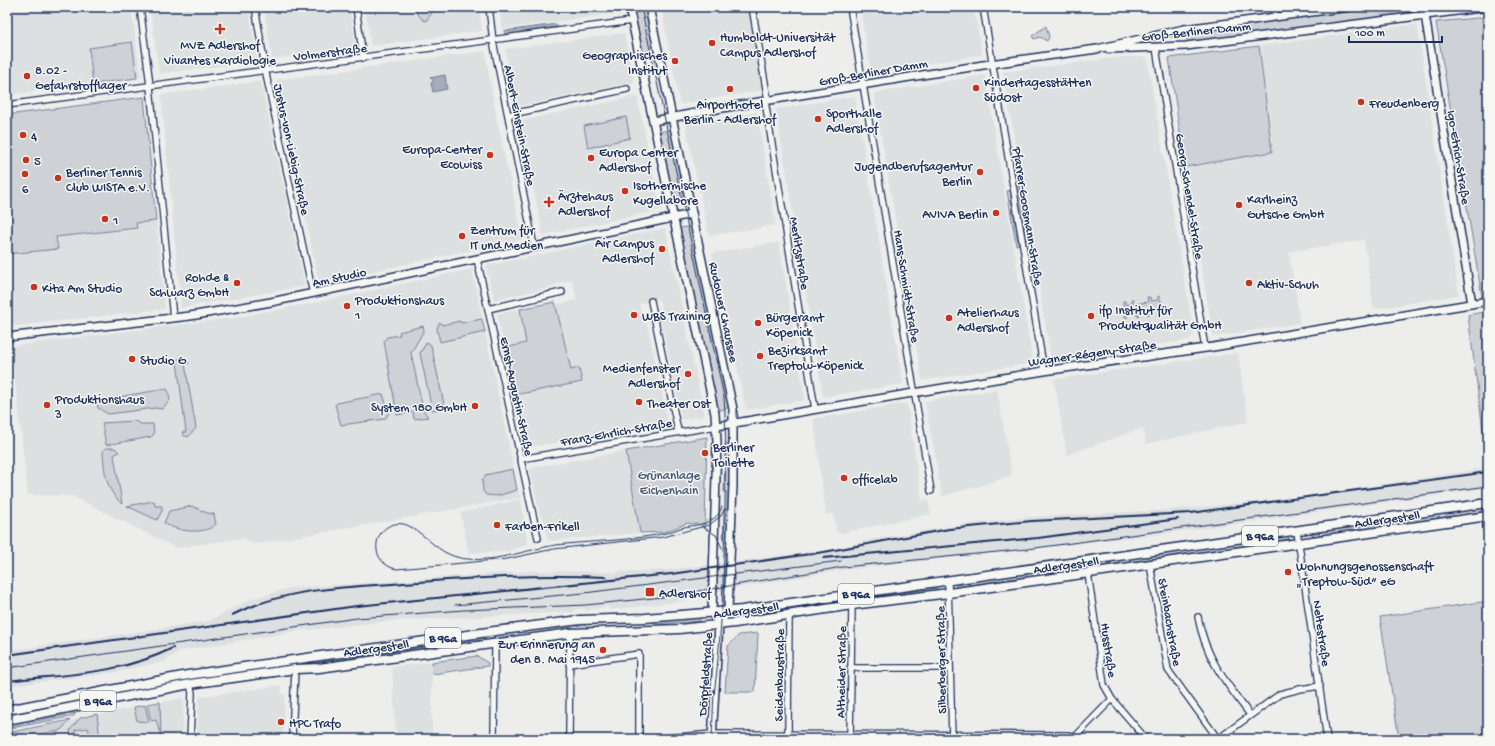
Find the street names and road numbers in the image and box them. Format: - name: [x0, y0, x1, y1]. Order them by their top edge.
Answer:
- street label: Groß-Berliner Damm: [1141, 19, 1252, 46]
- street label: Volmerstraße: [292, 41, 368, 66]
- street label: Groß-Berliner Damm: [818, 57, 929, 90]
- street label: Albert-Einstein-Straße: [499, 64, 538, 187]
- street label: Justus-von-Liebig-Straße: [269, 82, 312, 217]
- street label: Igo-Etrich-Straße: [1443, 109, 1472, 206]
- street label: Georg-Schendel-Straße: [1171, 132, 1206, 261]
- street label: Pfarrer-Goosmann-Straße: [1008, 145, 1045, 287]
- street label: Merlitzstraße: [785, 216, 812, 291]
- street label: Hans-Schmidt-Straße: [889, 229, 922, 344]
- street label: Rudower Chaussee: [705, 261, 741, 364]
- street label: Am Studio: [311, 265, 368, 291]
- street label: Ernst-Augustin-Straße: [496, 336, 536, 458]
- street label: Wagner-Régeny-Straße: [1027, 338, 1158, 371]
- street label: Franz-Ehrlich-Straße: [558, 416, 674, 451]
- street label: Adlergestell: [1354, 508, 1421, 533]
- road number: B 96a: [1242, 526, 1278, 546]
- street label: Adlergestell: [1033, 554, 1100, 579]
- street label: Steinbachstraße: [1153, 577, 1184, 668]
- road number: B 96a: [838, 584, 874, 604]
- street label: Neltestraße: [1308, 599, 1333, 668]
- street label: Adlergestell: [713, 600, 780, 623]
- street label: Silberberger Straße: [934, 606, 951, 714]
- street label: Husstraße: [1096, 622, 1119, 679]
- street label: Altheider Straße: [834, 626, 851, 718]
- road number: B 96a: [425, 628, 461, 648]
- street label: Seidenbaustraße: [772, 628, 789, 722]
- street label: Dörpfeldstraße: [696, 632, 717, 718]
- street label: Adlergestell: [343, 637, 410, 662]
- road number: B 96a: [80, 691, 116, 711]

